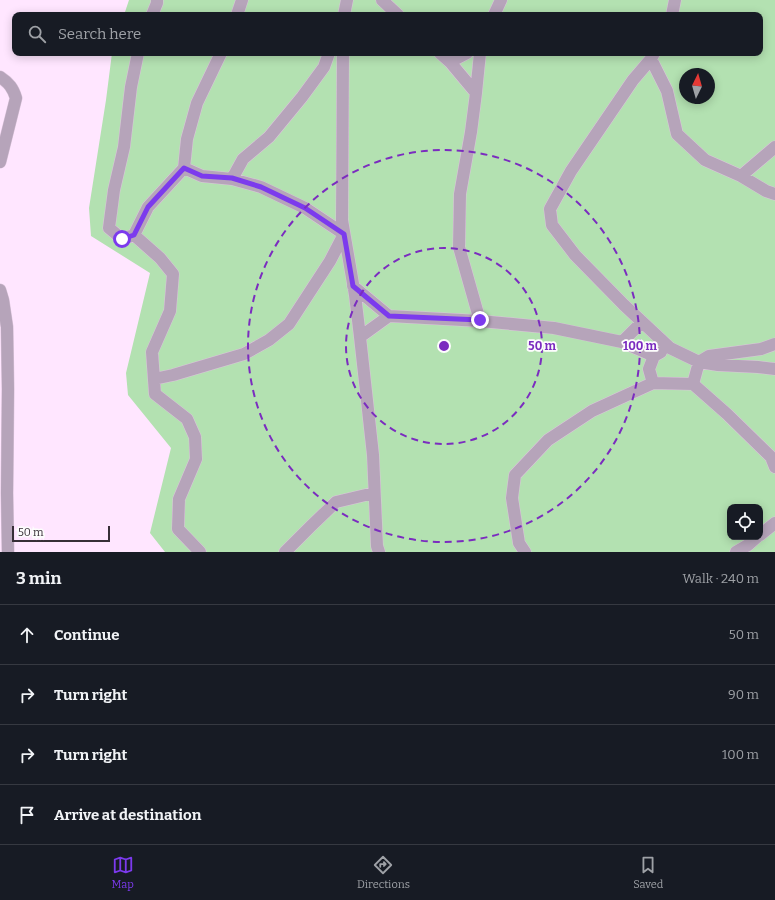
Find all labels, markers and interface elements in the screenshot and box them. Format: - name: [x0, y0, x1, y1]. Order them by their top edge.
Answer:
- search box: [12, 12, 763, 56]
- icon: search: [26, 23, 48, 45]
- text: Search here: [58, 25, 141, 43]
- north arrow: [679, 68, 715, 104]
- route start: [113, 230, 131, 248]
- route end: [471, 311, 489, 329]
- centre of rings: [437, 339, 451, 353]
- text: 50 m: [528, 339, 556, 353]
- text: 100 m: [623, 339, 658, 353]
- map controls: [727, 504, 763, 540]
- button: locate: [727, 504, 763, 540]
- scale bar: [12, 524, 110, 543]
- text: 50 m: [18, 526, 44, 539]
- text: 3 min: [16, 568, 61, 589]
- text: Walk · 240 m: [683, 571, 759, 586]
- icon: ahead: [16, 624, 38, 646]
- text: Continue: [54, 626, 120, 644]
- text: 50 m: [729, 627, 759, 642]
- icon: right: [16, 684, 38, 706]
- text: Turn right: [54, 686, 127, 704]
- text: 90 m: [728, 687, 759, 702]
- icon: right: [16, 744, 38, 766]
- text: Turn right: [54, 746, 127, 764]
- text: 100 m: [722, 747, 759, 762]
- icon: arrive: [16, 804, 38, 826]
- text: Arrive at destination: [54, 806, 201, 824]
- tab: Map: [112, 854, 134, 891]
- tab: Directions: [357, 854, 410, 891]
- tab: Saved: [633, 854, 663, 891]

